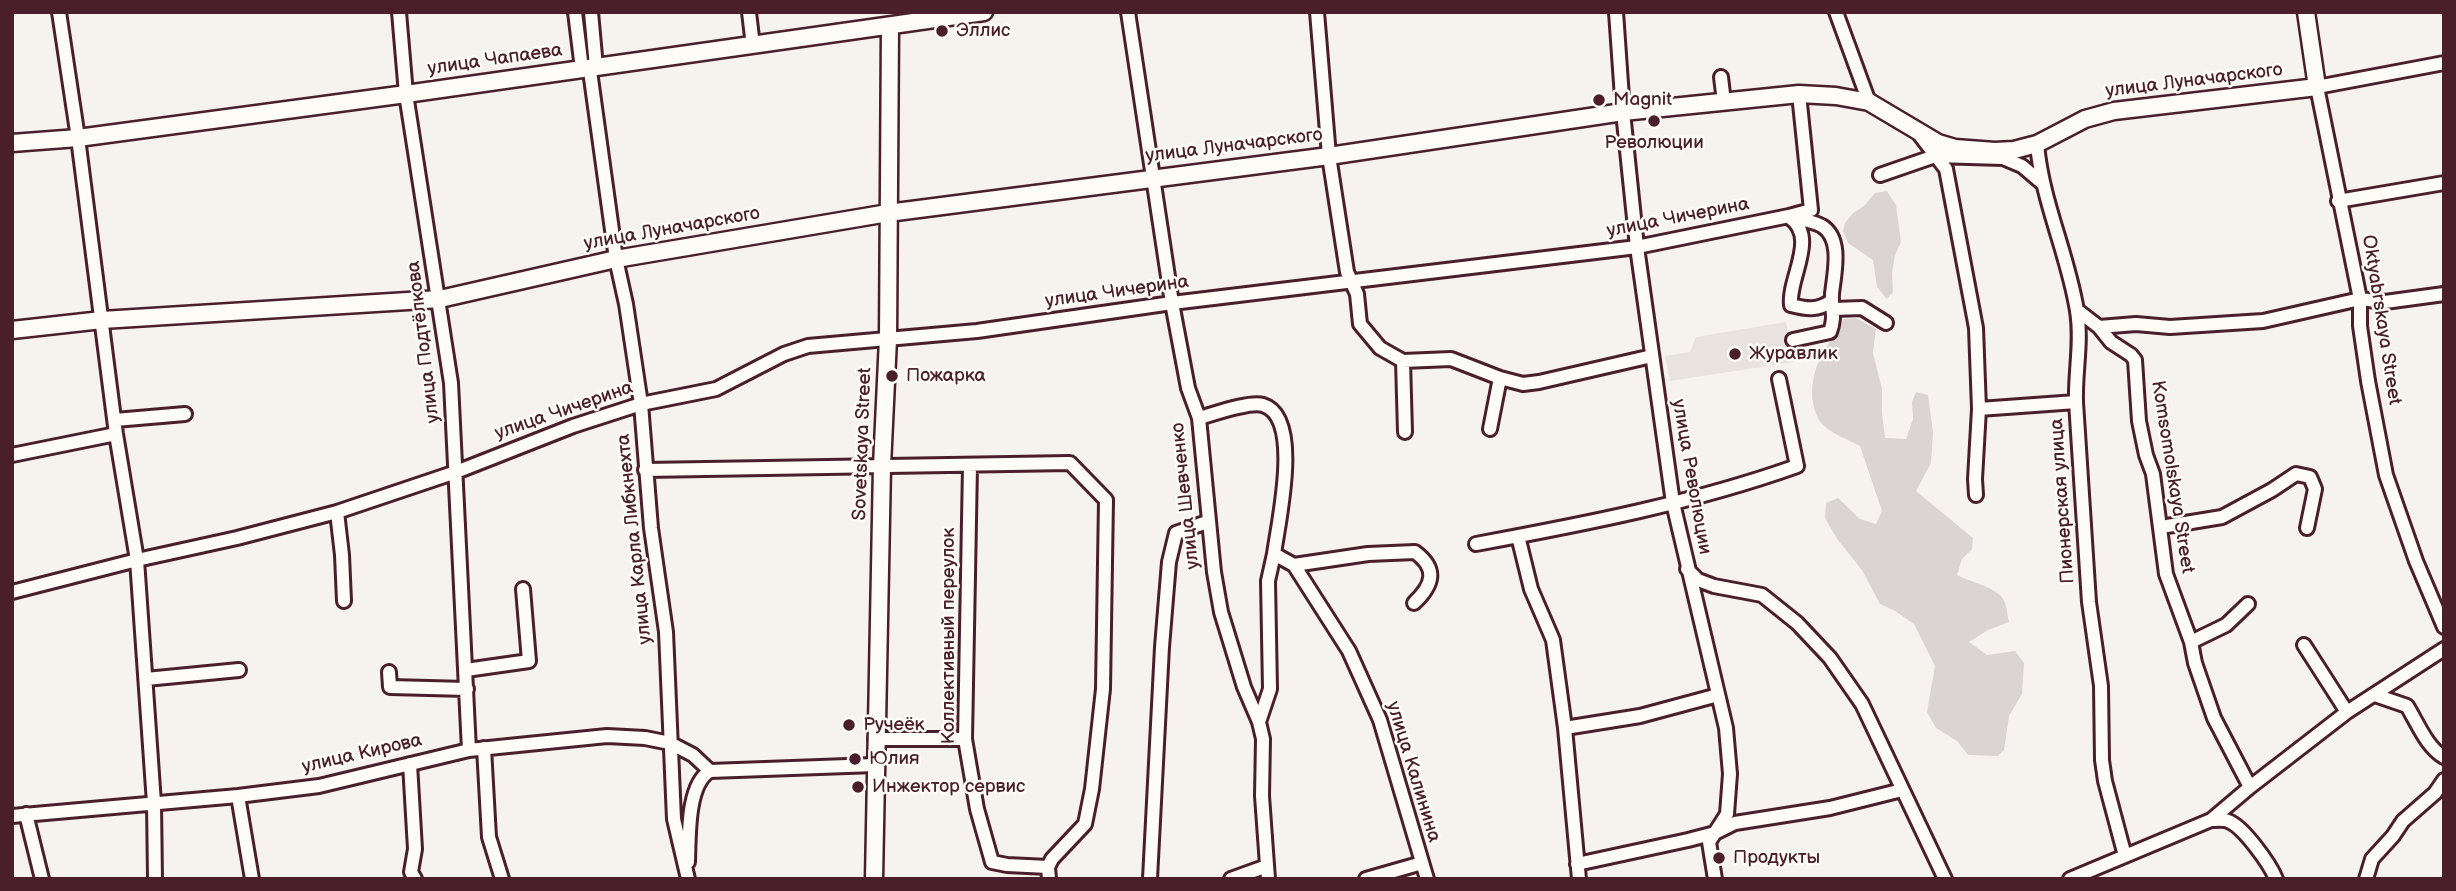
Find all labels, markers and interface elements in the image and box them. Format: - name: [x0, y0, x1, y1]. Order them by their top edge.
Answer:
- place label: Эллис: [956, 20, 1010, 42]
- marker: Эллис: [934, 23, 950, 39]
- street label: улица Чапаева: [426, 39, 564, 81]
- street label: улица Луначарского: [2104, 59, 2284, 103]
- place label: Magnit: [1613, 89, 1672, 111]
- marker: Magnit: [1591, 92, 1607, 108]
- marker: Революции: [1646, 113, 1662, 129]
- street label: улица Луначарского: [1144, 124, 1324, 168]
- place label: Революции: [1604, 132, 1704, 154]
- street label: улица Чичерина: [1605, 193, 1751, 243]
- street label: улица Луначарского: [582, 202, 762, 256]
- street label: Oktyabrskaya Street: [2356, 233, 2406, 407]
- street label: улица Подтёлкова: [403, 260, 445, 424]
- street label: улица Чичерина: [1044, 271, 1190, 313]
- place label: Журавлик: [1749, 343, 1838, 365]
- marker: Журавлик: [1727, 346, 1743, 362]
- place label: Пожарка: [906, 365, 986, 387]
- street label: Sovetskaya Street: [849, 367, 877, 521]
- marker: Пожарка: [884, 368, 900, 384]
- street label: улица Чичерина: [492, 377, 636, 445]
- street label: Komsomolskaya Street: [2146, 379, 2198, 575]
- street label: улица Революции: [1666, 398, 1716, 556]
- street label: Пионерская улица: [2046, 418, 2080, 584]
- street label: улица Шевченко: [1167, 421, 1205, 571]
- street label: улица Карла Либкнехта: [613, 433, 657, 645]
- street label: Коллективный переулок: [938, 528, 960, 744]
- street label: улица Калинина: [1381, 699, 1445, 845]
- place label: Ручеёк: [863, 714, 925, 736]
- marker: Ручеёк: [841, 717, 857, 733]
- street label: улица Кирова: [300, 729, 424, 779]
- place label: Юлия: [869, 748, 920, 770]
- marker: Юлия: [847, 751, 863, 767]
- place label: Инжектор сервис: [872, 776, 1025, 798]
- marker: Инжектор сервис: [850, 779, 866, 795]
- place label: Продукты: [1733, 847, 1820, 869]
- marker: Продукты: [1711, 850, 1727, 866]

